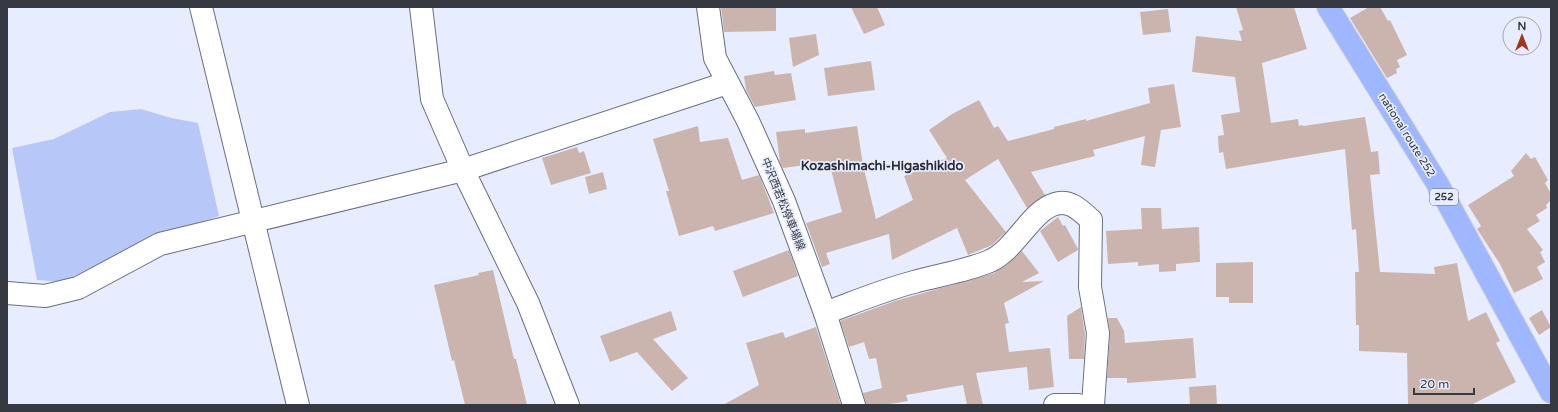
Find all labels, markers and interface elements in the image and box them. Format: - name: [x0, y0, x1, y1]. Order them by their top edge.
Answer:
- north arrow: [1502, 16, 1542, 56]
- text: N: [1518, 20, 1526, 33]
- street label: national route 252: [1376, 91, 1438, 179]
- street label: 中沢西若松停車場線: [758, 156, 808, 252]
- district label: Kozashimachi-Higashikido: [801, 158, 963, 174]
- road number: 252: [1430, 189, 1458, 205]
- scale bar: [1414, 370, 1474, 396]
- text: 20 m: [1420, 377, 1449, 391]

